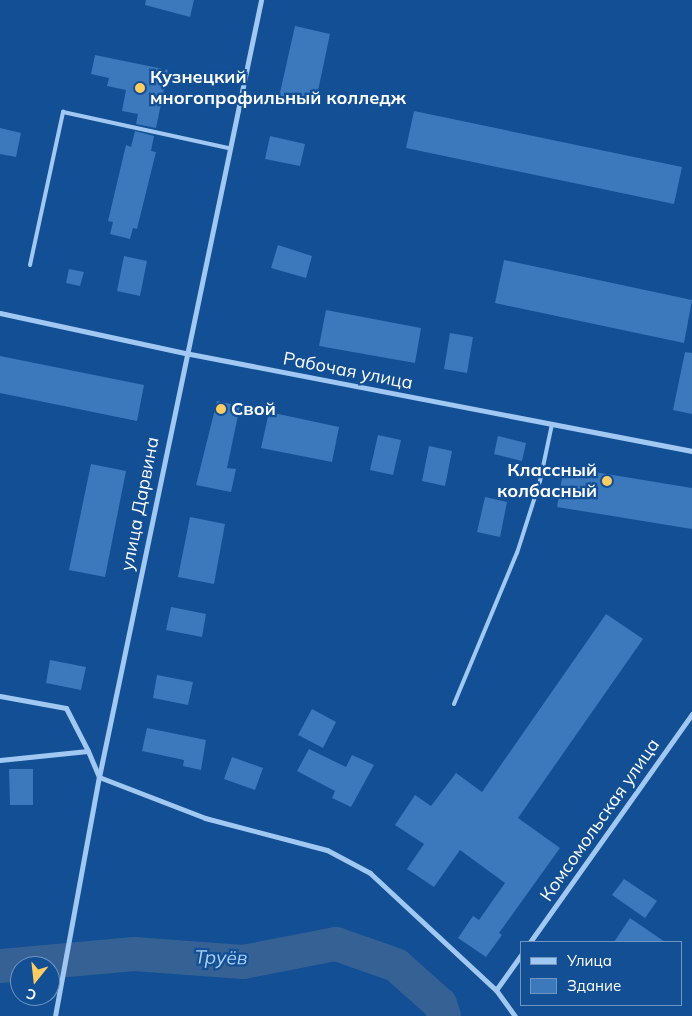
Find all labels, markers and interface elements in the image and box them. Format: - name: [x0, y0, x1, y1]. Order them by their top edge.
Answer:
- place label: Кузнецкий многопрофильный колледж: [150, 67, 406, 110]
- marker: Кузнецкий многопрофильный колледж: [134, 82, 146, 94]
- street label: Рабочая улица: [281, 348, 415, 394]
- place label: Свой: [231, 398, 276, 420]
- marker: Свой: [215, 403, 227, 415]
- street label: улица Дарвина: [116, 435, 164, 573]
- place label: Классный колбасный: [497, 460, 597, 502]
- marker: Классный колбасный: [601, 475, 613, 487]
- street label: Комсомольская улица: [536, 735, 664, 905]
- legend: [520, 941, 682, 1006]
- water label: Труёв: [194, 946, 248, 970]
- text: Улица: [567, 951, 612, 970]
- north arrow: [10, 956, 60, 1006]
- text: Здание: [567, 976, 621, 995]
- text: С: [24, 984, 38, 1004]

